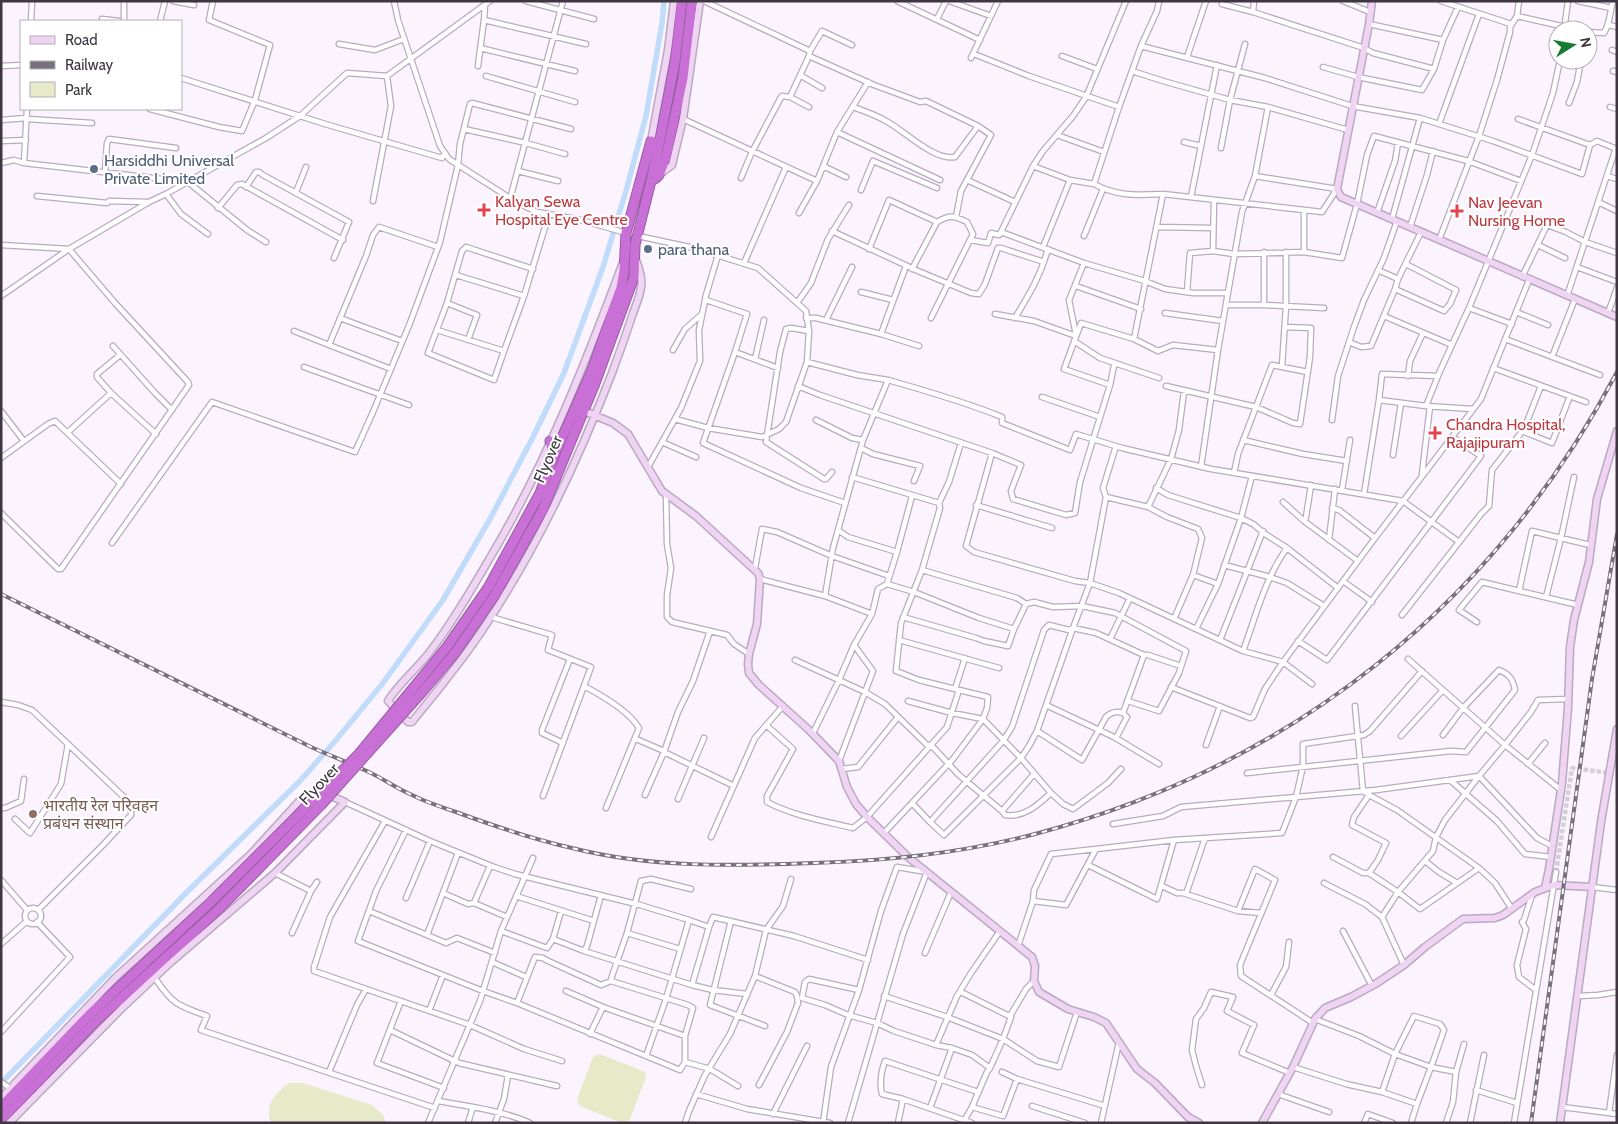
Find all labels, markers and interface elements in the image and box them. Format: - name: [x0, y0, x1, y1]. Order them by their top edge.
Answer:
- legend: [20, 20, 182, 110]
- north arrow: [1548, 20, 1598, 70]
- text: Road: [65, 31, 98, 49]
- text: N: [1576, 36, 1596, 49]
- text: Railway: [65, 56, 114, 74]
- text: Park: [65, 81, 92, 99]
- place label: Harsiddhi Universal Private Limited: [104, 151, 234, 188]
- marker: Harsiddhi Universal Private Limited: [88, 163, 100, 175]
- place label: Kalyan Sewa Hospital Eye Centre: [495, 192, 628, 229]
- place label: Nav Jeevan Nursing Home: [1468, 193, 1565, 230]
- marker: Kalyan Sewa Hospital Eye Centre: [477, 203, 491, 217]
- marker: Nav Jeevan Nursing Home: [1450, 204, 1464, 218]
- place label: para thana: [658, 240, 730, 259]
- marker: para thana: [642, 243, 654, 255]
- place label: Chandra Hospital, Rajajipuram: [1446, 415, 1565, 452]
- marker: Chandra Hospital, Rajajipuram: [1428, 426, 1442, 440]
- street label: Flyover: [530, 432, 567, 486]
- street label: Flyover: [295, 759, 343, 809]
- place label: भारतीय रेल परिवहन प्रबंधन संस्थान: [43, 796, 159, 833]
- marker: भारतीय रेल परिवहन प्रबंधन संस्थान: [27, 808, 39, 820]

